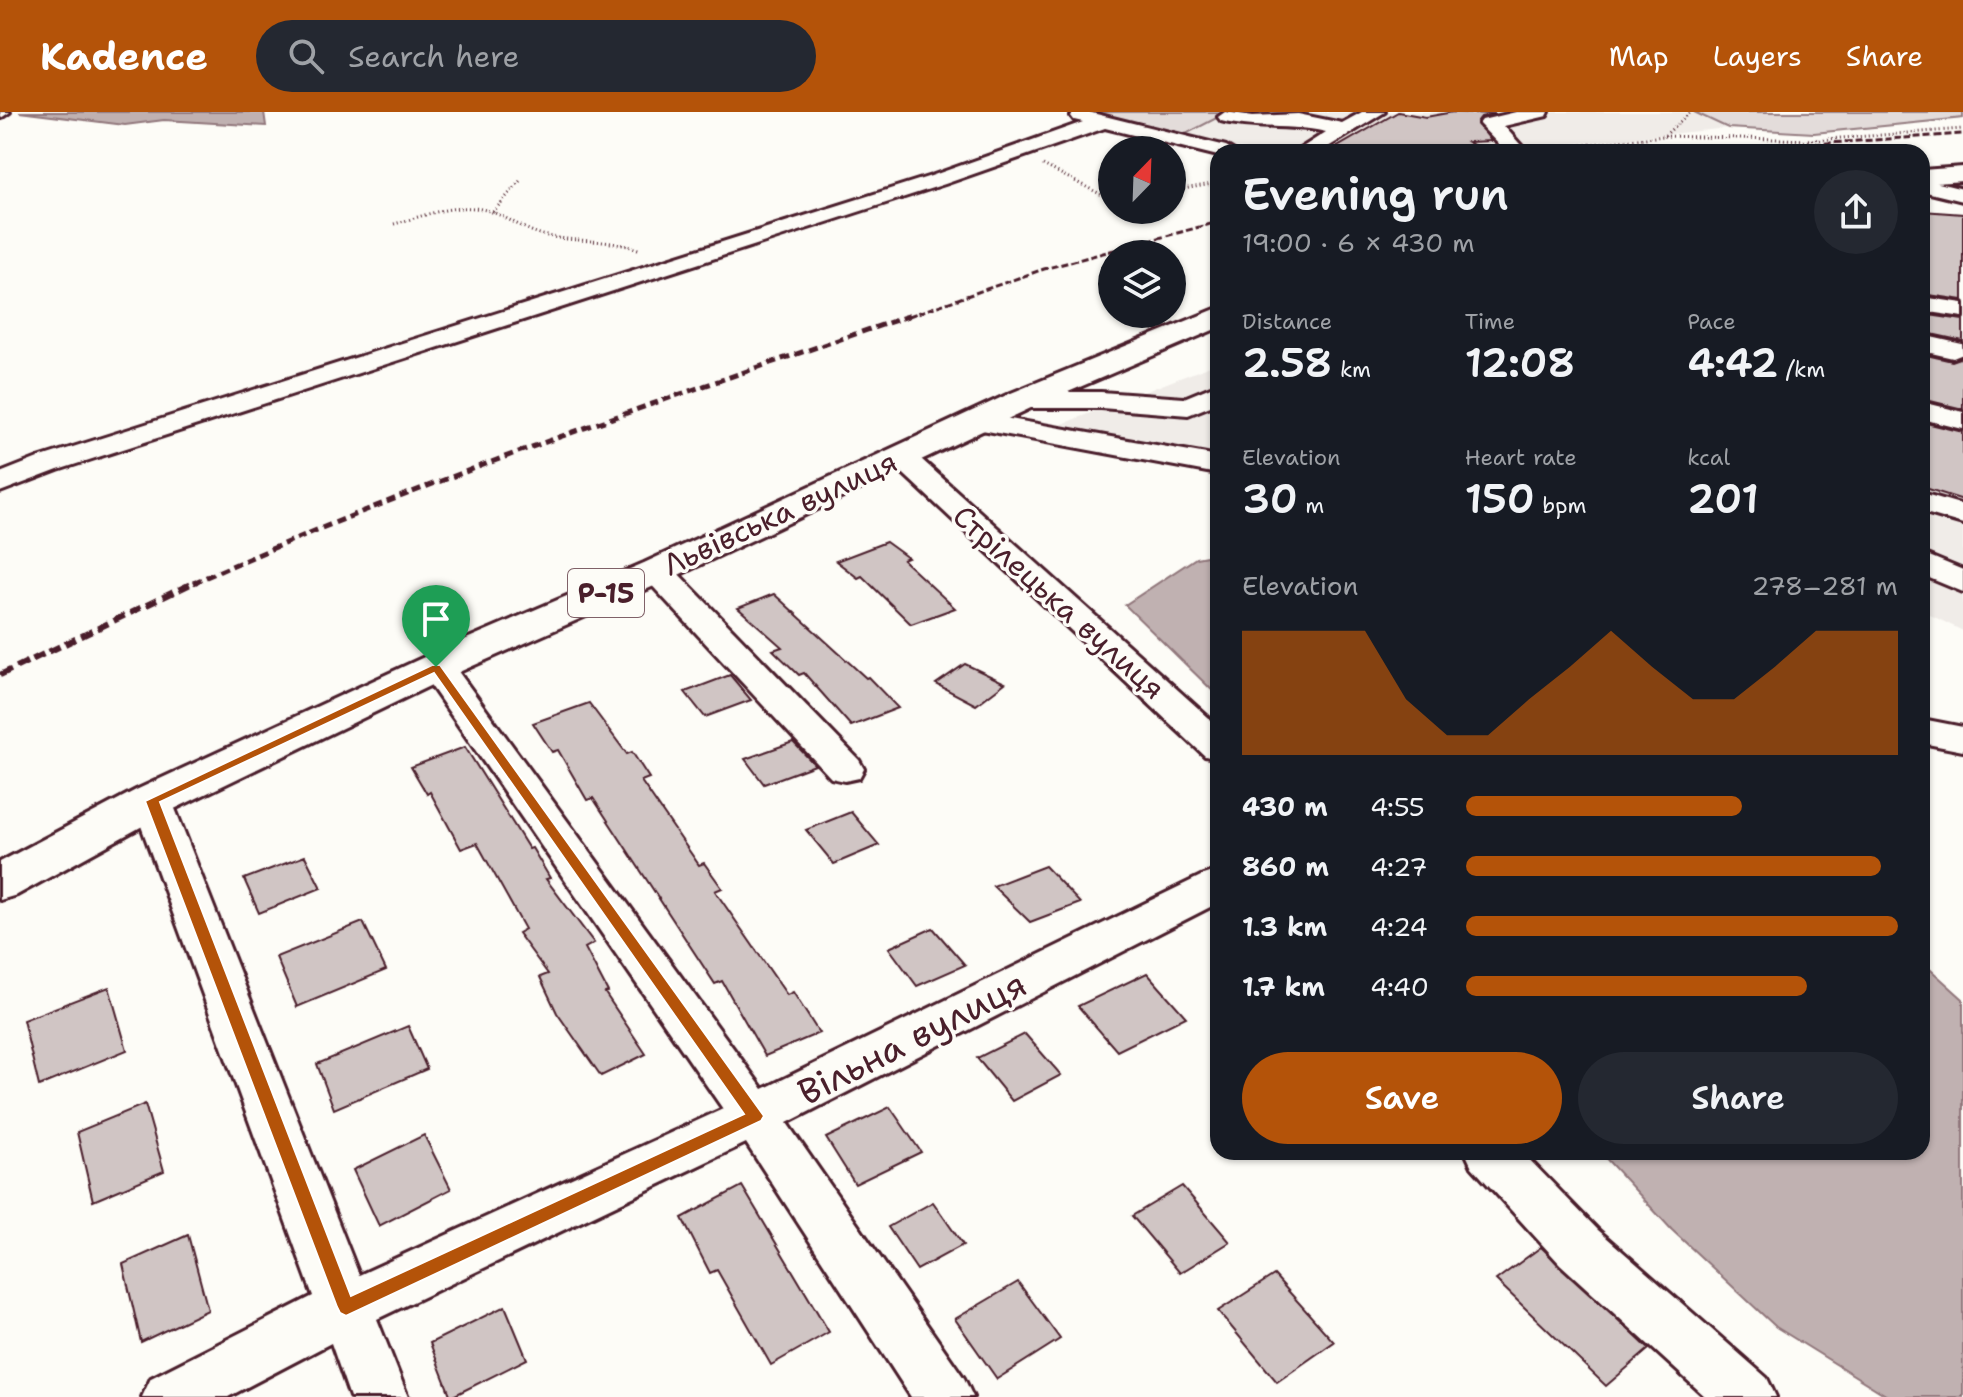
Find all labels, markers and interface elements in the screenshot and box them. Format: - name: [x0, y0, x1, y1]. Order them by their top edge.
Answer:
- search box: [256, 20, 816, 92]
- text: Kadence: [40, 31, 208, 82]
- icon: search: [284, 34, 328, 78]
- text: Search here: [348, 36, 519, 77]
- text: Map: [1609, 37, 1669, 75]
- text: Layers: [1713, 37, 1802, 75]
- text: Share: [1846, 37, 1923, 75]
- north arrow: [1098, 136, 1186, 224]
- map controls: [1098, 136, 1186, 328]
- text: Evening run: [1242, 165, 1509, 224]
- button: share: [1814, 170, 1898, 254]
- text: 19:00 · 6 × 430 m: [1242, 225, 1475, 260]
- button: layers: [1098, 240, 1186, 328]
- text: Distance: [1242, 307, 1332, 336]
- text: Time: [1465, 307, 1515, 336]
- text: Pace: [1687, 307, 1736, 336]
- text: 2.58: [1242, 336, 1332, 390]
- text: 12:08: [1465, 336, 1575, 390]
- text: 4:42: [1687, 336, 1778, 390]
- text: km: [1332, 355, 1371, 384]
- text: /km: [1778, 355, 1825, 384]
- street label: Львівська вулиця: [656, 441, 904, 585]
- text: Elevation: [1242, 443, 1340, 472]
- text: Heart rate: [1465, 443, 1577, 472]
- text: kcal: [1687, 443, 1730, 472]
- text: 30: [1242, 472, 1298, 526]
- text: 150: [1465, 472, 1535, 526]
- text: 201: [1687, 472, 1759, 526]
- text: m: [1298, 491, 1324, 520]
- text: bpm: [1535, 491, 1586, 520]
- street label: Стрілецька вулиця: [944, 496, 1174, 708]
- text: Elevation: [1242, 568, 1358, 603]
- text: 278–281 m: [1751, 568, 1898, 603]
- road number: Р-15: [568, 569, 644, 617]
- pin: [402, 585, 470, 667]
- icon: arrive: [414, 597, 458, 641]
- text: 430 m: [1242, 789, 1328, 824]
- text: 4:55: [1370, 789, 1425, 824]
- text: 860 m: [1242, 849, 1329, 884]
- text: 4:27: [1370, 849, 1428, 884]
- text: 1.3 km: [1242, 909, 1327, 944]
- text: 4:24: [1370, 909, 1428, 944]
- street label: Вільна вулиця: [789, 959, 1035, 1117]
- text: 1.7 km: [1242, 969, 1325, 1004]
- text: 4:40: [1370, 969, 1429, 1004]
- button: Save: [1242, 1052, 1562, 1144]
- button: Share: [1578, 1052, 1898, 1144]

